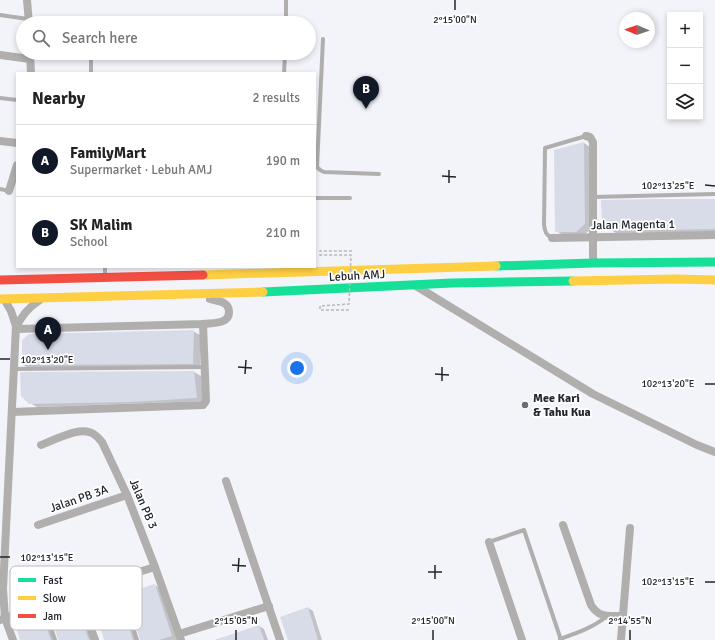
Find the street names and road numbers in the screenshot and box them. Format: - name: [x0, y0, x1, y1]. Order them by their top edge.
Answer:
- street label: Jalan Magenta 1: [591, 217, 675, 233]
- street label: Lebuh AMJ: [328, 267, 386, 285]
- street label: Jalan PB 3: [126, 477, 160, 531]
- street label: Jalan PB 3A: [48, 482, 111, 516]

